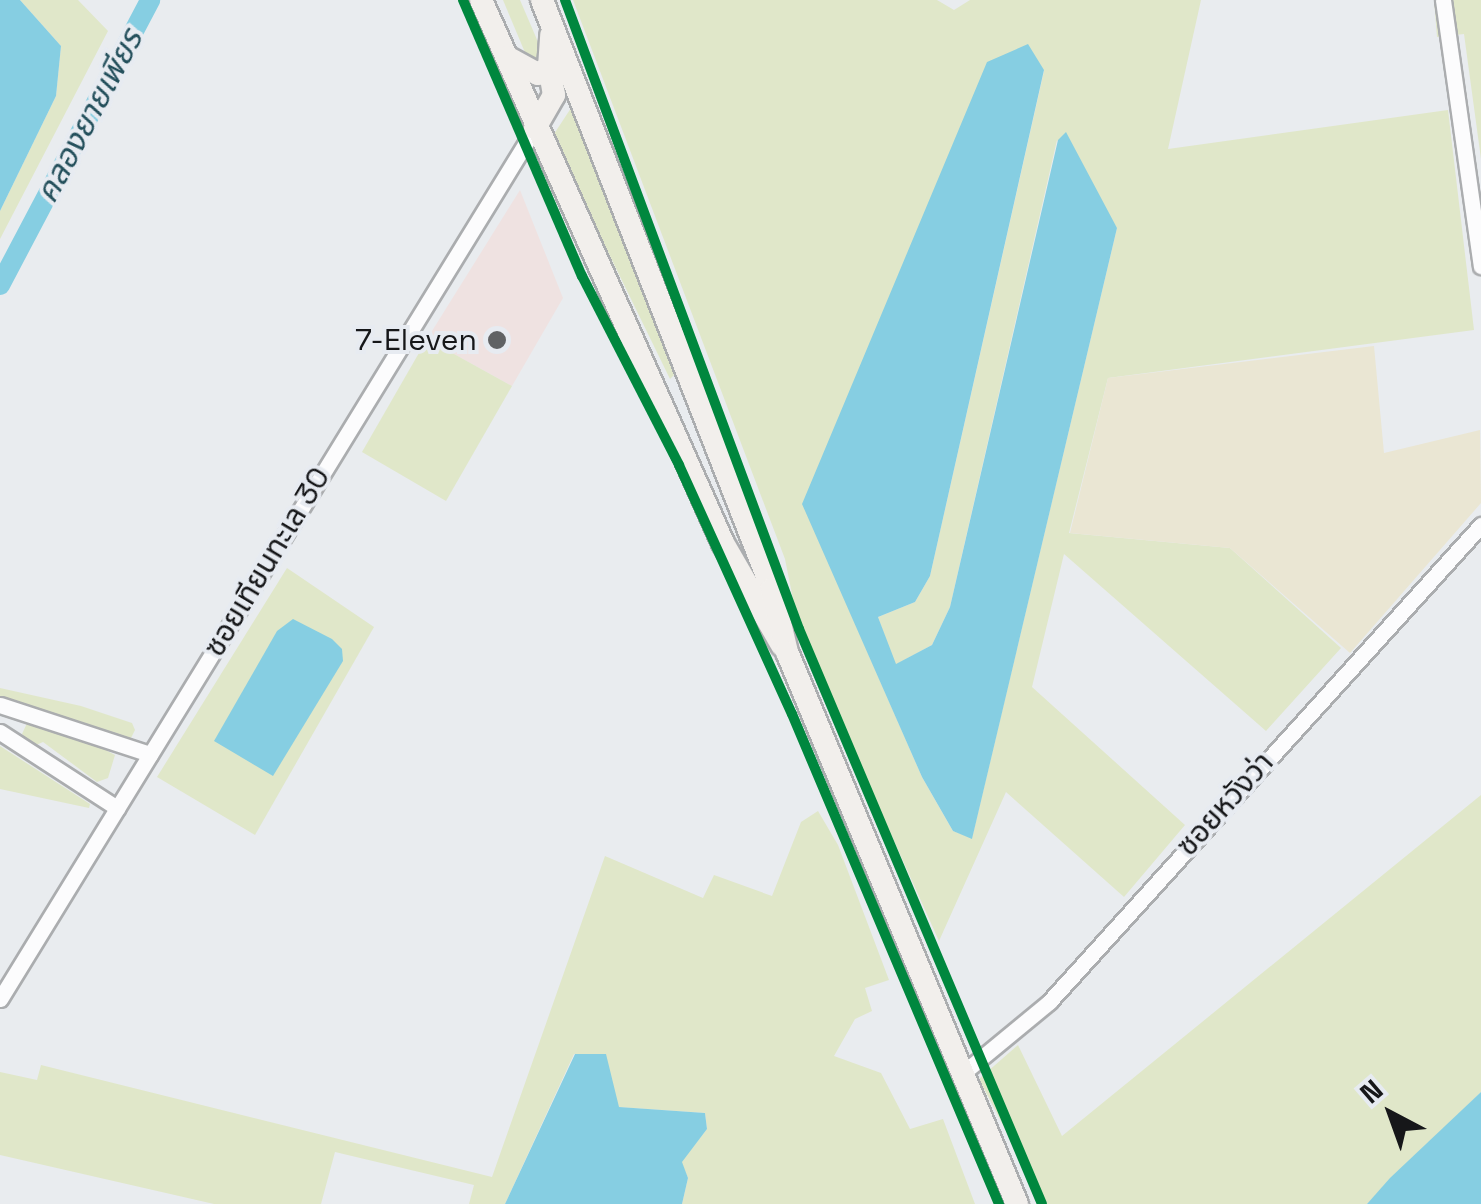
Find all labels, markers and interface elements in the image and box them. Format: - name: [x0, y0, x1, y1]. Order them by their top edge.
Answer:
- water label: คลองยายเพียร: [27, 23, 151, 209]
- place label: 7-Eleven: [355, 322, 477, 358]
- marker: 7-Eleven: [486, 329, 508, 351]
- street label: ซอยเทียนทะเล 30: [196, 461, 338, 663]
- street label: ซอยหวังว่า: [1169, 745, 1281, 863]
- north arrow: [1341, 1064, 1441, 1164]
- text: N: [1352, 1072, 1390, 1111]

